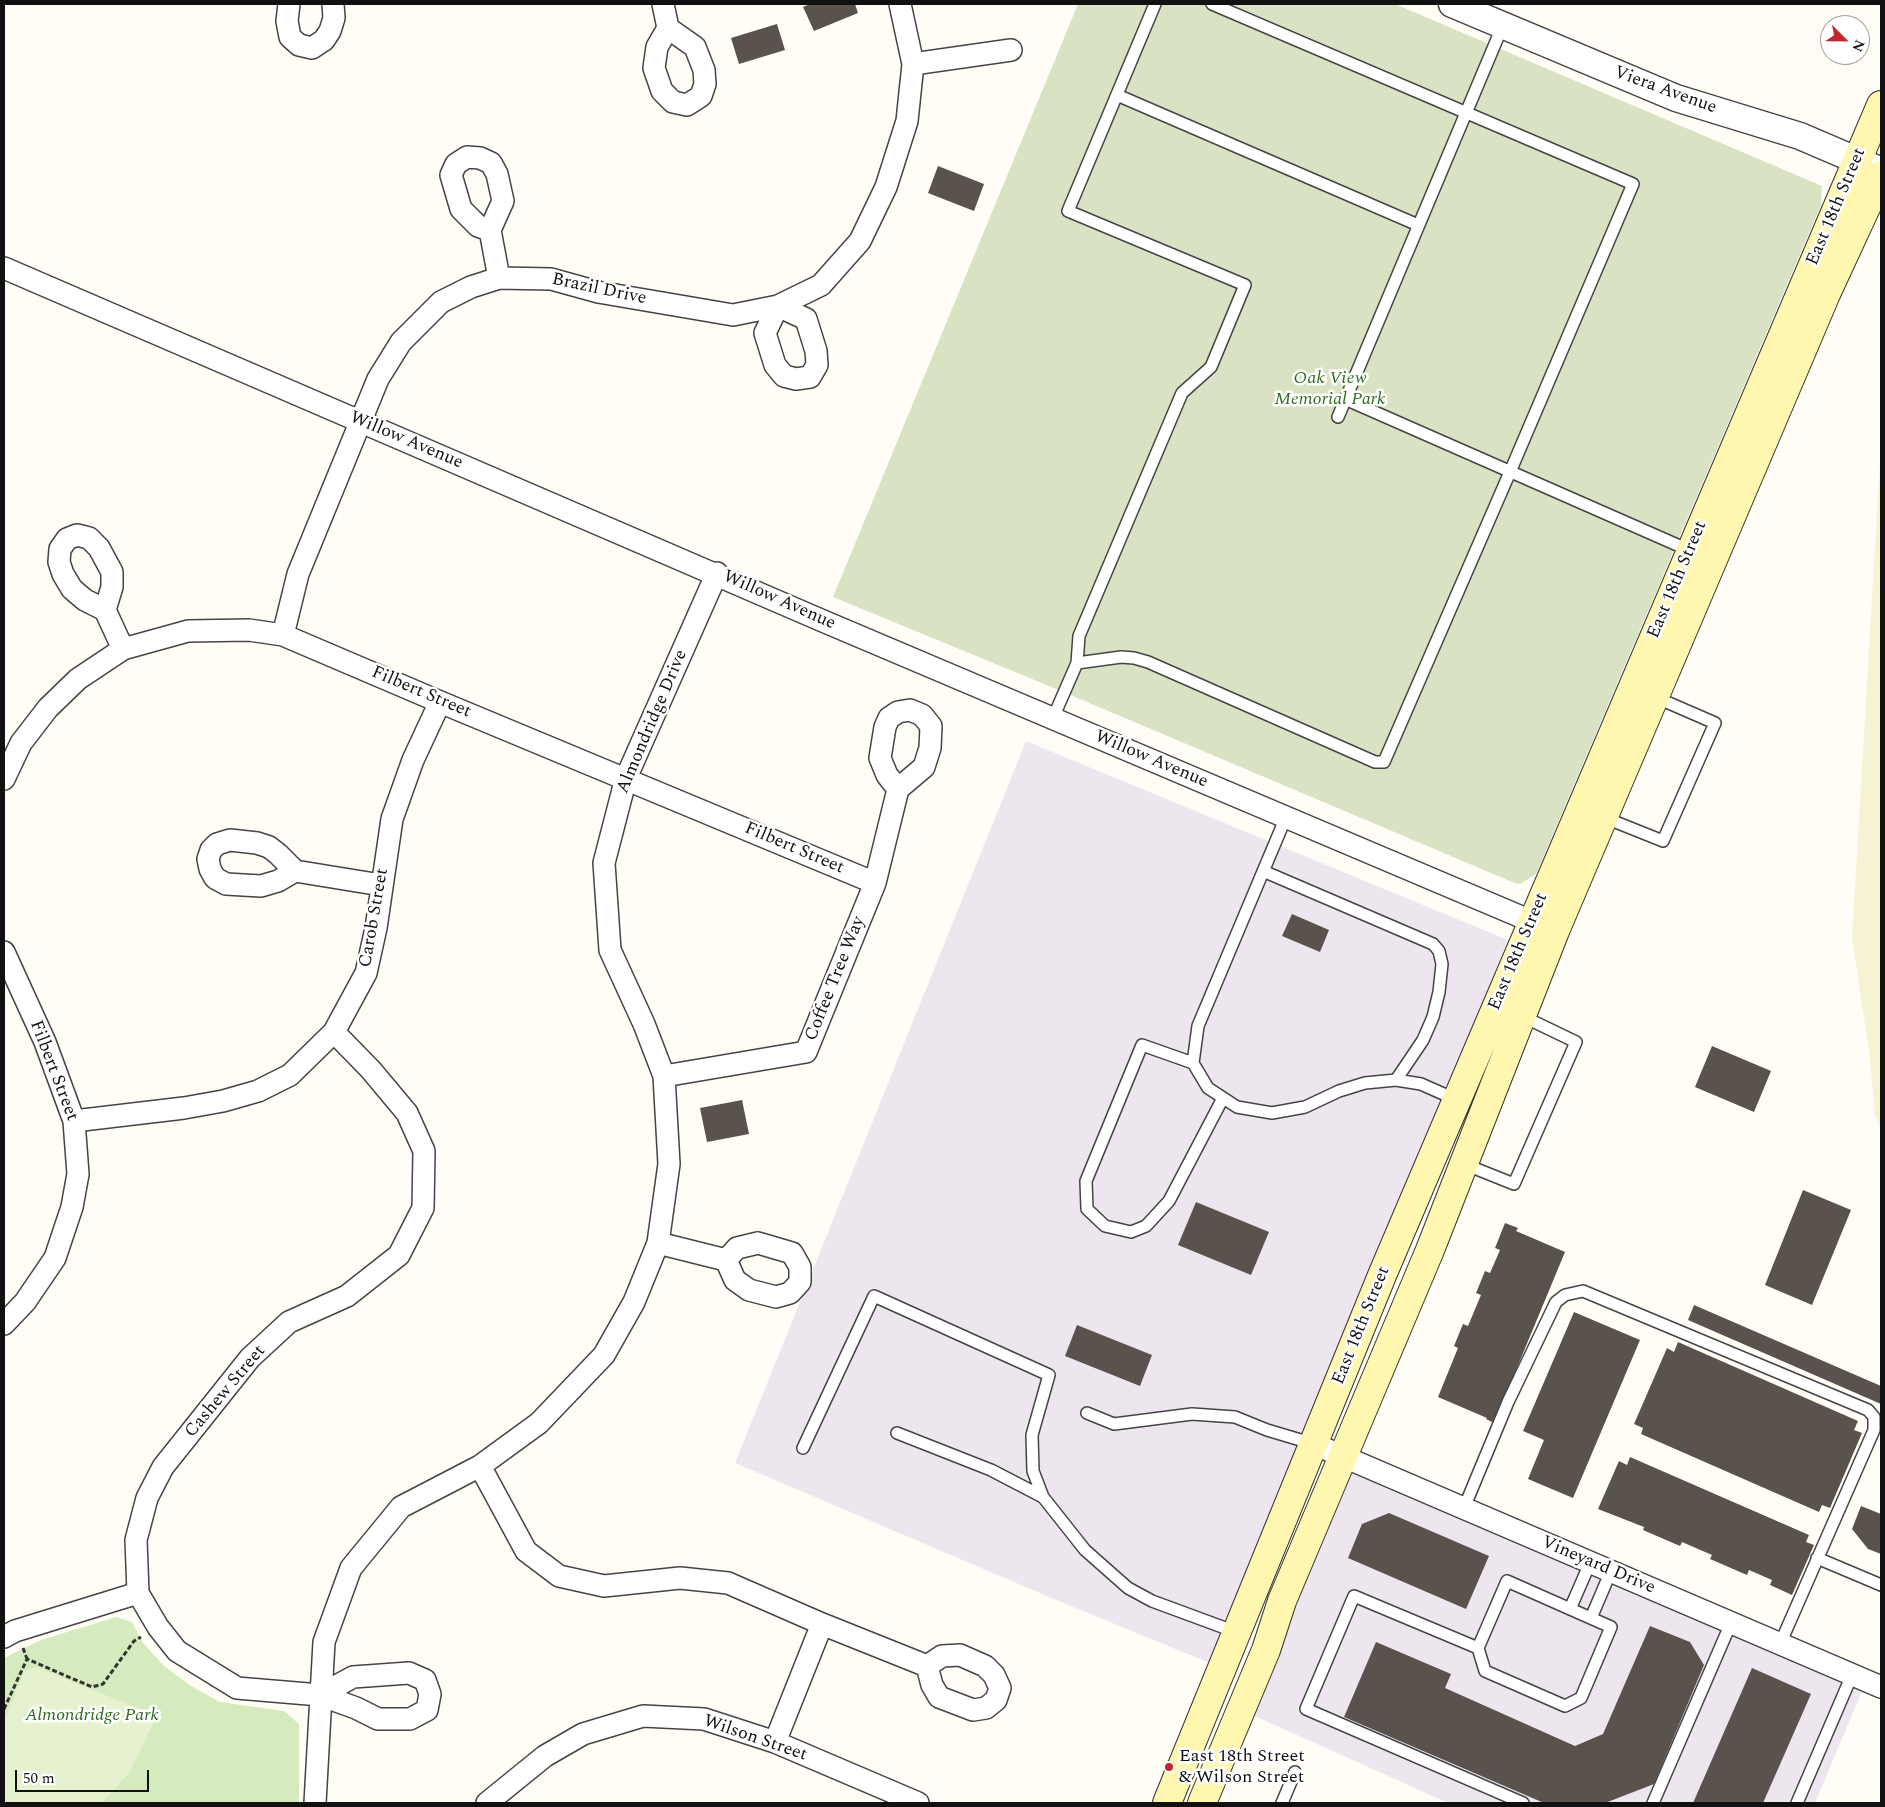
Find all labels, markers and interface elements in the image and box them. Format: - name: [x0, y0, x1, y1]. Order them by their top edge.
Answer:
- north arrow: [1820, 15, 1870, 65]
- text: N: [1846, 36, 1870, 55]
- street label: Viera Avenue: [1611, 62, 1719, 120]
- street label: East 18th Street: [1803, 145, 1871, 269]
- street label: Brazil Drive: [550, 269, 648, 311]
- park label: Oak View Memorial Park: [1275, 368, 1385, 410]
- street label: Willow Avenue: [346, 407, 466, 475]
- street label: East 18th Street: [1644, 518, 1712, 642]
- street label: Willow Avenue: [719, 567, 839, 635]
- street label: Almondridge Drive: [613, 647, 693, 797]
- street label: Filbert Street: [368, 662, 474, 724]
- street label: Willow Avenue: [1091, 726, 1211, 794]
- street label: Filbert Street: [741, 818, 847, 880]
- street label: Carob Street: [356, 867, 394, 969]
- street label: East 18th Street: [1485, 890, 1553, 1014]
- street label: Coffee Tree Way: [801, 914, 871, 1044]
- street label: Filbert Street: [24, 1018, 82, 1124]
- street label: East 18th Street: [1328, 1264, 1396, 1388]
- street label: Cashew Street: [181, 1341, 271, 1443]
- street label: Vineyard Drive: [1538, 1532, 1658, 1600]
- park label: Almondridge Park: [25, 1705, 159, 1727]
- street label: Wilson Street: [700, 1711, 810, 1767]
- place label: East 18th Street & Wilson Street: [1179, 1746, 1305, 1788]
- scale bar: [18, 1760, 151, 1792]
- marker: East 18th Street & Wilson Street: [1163, 1761, 1175, 1773]
- text: 50 m: [23, 1767, 55, 1790]

